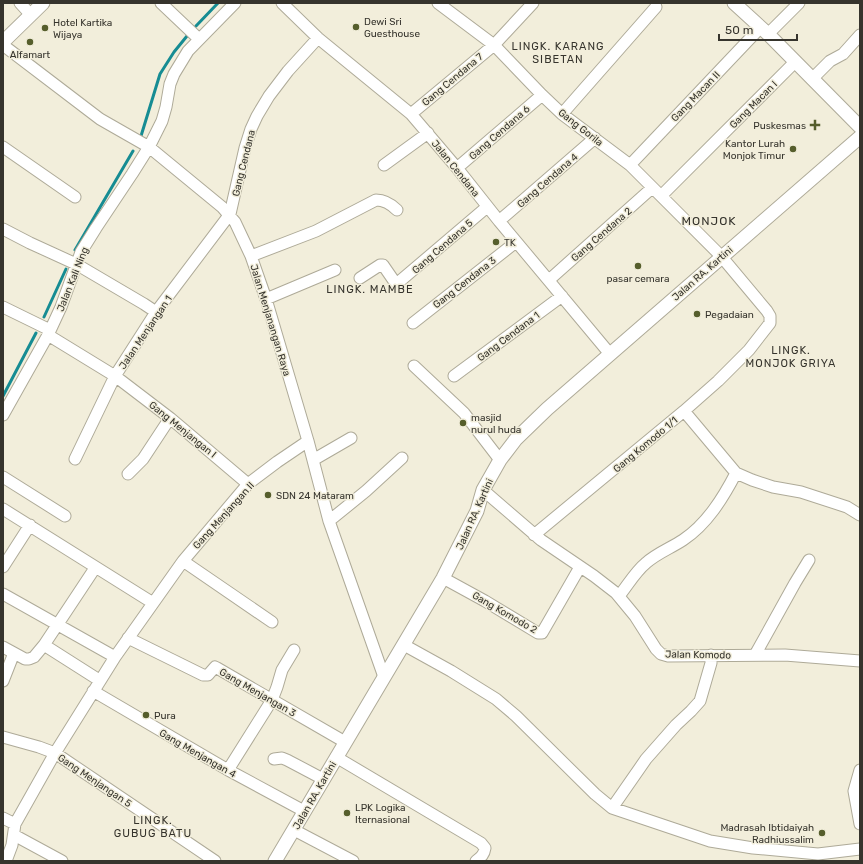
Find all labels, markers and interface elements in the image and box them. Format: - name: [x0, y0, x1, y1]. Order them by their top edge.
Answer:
- place label: Dewi Sri Guesthouse: [364, 16, 420, 40]
- scale bar: [719, 16, 797, 42]
- place label: Hotel Kartika Wijaya: [53, 17, 112, 41]
- marker: Dewi Sri Guesthouse: [351, 22, 361, 32]
- marker: Hotel Kartika Wijaya: [40, 23, 50, 33]
- text: 50 m: [725, 23, 753, 37]
- marker: Alfamart: [25, 37, 35, 47]
- district label: LINGK. KARANG SIBETAN: [511, 40, 605, 66]
- place label: Alfamart: [10, 49, 50, 61]
- street label: Gang Cendana 7: [420, 51, 486, 109]
- street label: Gang Macan II: [669, 69, 723, 124]
- street label: Gang Macan I: [727, 78, 780, 131]
- street label: Gang Cendana 6: [467, 103, 533, 162]
- street label: Gang Gorila: [556, 107, 605, 149]
- marker: Puskesmas: [809, 119, 821, 131]
- place label: Puskesmas: [753, 120, 806, 132]
- street label: Gang Cendana: [230, 129, 258, 198]
- street label: Jalan Cendana: [429, 138, 482, 199]
- place label: Kantor Lurah Monjok Timur: [723, 138, 785, 162]
- marker: Kantor Lurah Monjok Timur: [788, 144, 798, 154]
- street label: Gang Cendana 4: [515, 151, 581, 210]
- street label: Gang Cendana 2: [569, 205, 635, 264]
- district label: MONJOK: [682, 214, 736, 228]
- street label: Gang Cendana 5: [410, 217, 476, 276]
- marker: TK: [491, 237, 501, 247]
- place label: TK: [504, 237, 516, 249]
- street label: Jalan RA. Kartini: [670, 244, 735, 303]
- street label: Jalan Kali Ning: [55, 245, 91, 313]
- street label: Gang Cendana 3: [431, 254, 499, 311]
- marker: pasar cemara: [633, 261, 643, 271]
- street label: Jalan Menjanangan Raya: [247, 263, 293, 378]
- place label: pasar cemara: [607, 273, 669, 285]
- district label: LINGK. MAMBE: [326, 283, 414, 296]
- street label: Jalan Menjangan 1: [117, 293, 175, 372]
- street label: Gang Cendana 1: [475, 309, 542, 364]
- marker: Pegadaian: [692, 309, 702, 319]
- place label: Pegadaian: [705, 309, 754, 321]
- district label: LINGK. MONJOK GRIYA: [746, 344, 836, 370]
- street label: Gang Menjangan I: [146, 399, 219, 461]
- place label: masjid nurul huda: [471, 412, 521, 436]
- street label: Gang Komodo 1/1: [611, 414, 680, 475]
- marker: masjid nurul huda: [458, 418, 468, 428]
- street label: Jalan RA. Kartini: [454, 477, 496, 552]
- street label: Gang Menjangan II: [191, 480, 257, 552]
- marker: SDN 24 Mataram: [263, 490, 273, 500]
- place label: SDN 24 Mataram: [276, 490, 354, 502]
- street label: Gang Komodo 2: [470, 589, 539, 636]
- street label: Jalan Komodo: [665, 648, 731, 662]
- street label: Gang Menjangan 3: [217, 666, 298, 720]
- marker: Pura: [141, 710, 151, 720]
- place label: Pura: [154, 710, 176, 722]
- street label: Gang Menjangan 4: [157, 727, 238, 781]
- street label: Gang Menjangan 5: [55, 752, 134, 810]
- street label: Jalan RA. Kartini: [291, 759, 339, 832]
- place label: LPK Logika Iternasional: [355, 802, 410, 826]
- marker: LPK Logika Iternasional: [342, 808, 352, 818]
- district label: LINGK. GUBUG BATU: [114, 814, 192, 840]
- place label: Madrasah Ibtidaiyah Radhiussalim: [720, 822, 814, 846]
- marker: Madrasah Ibtidaiyah Radhiussalim: [817, 828, 827, 838]

